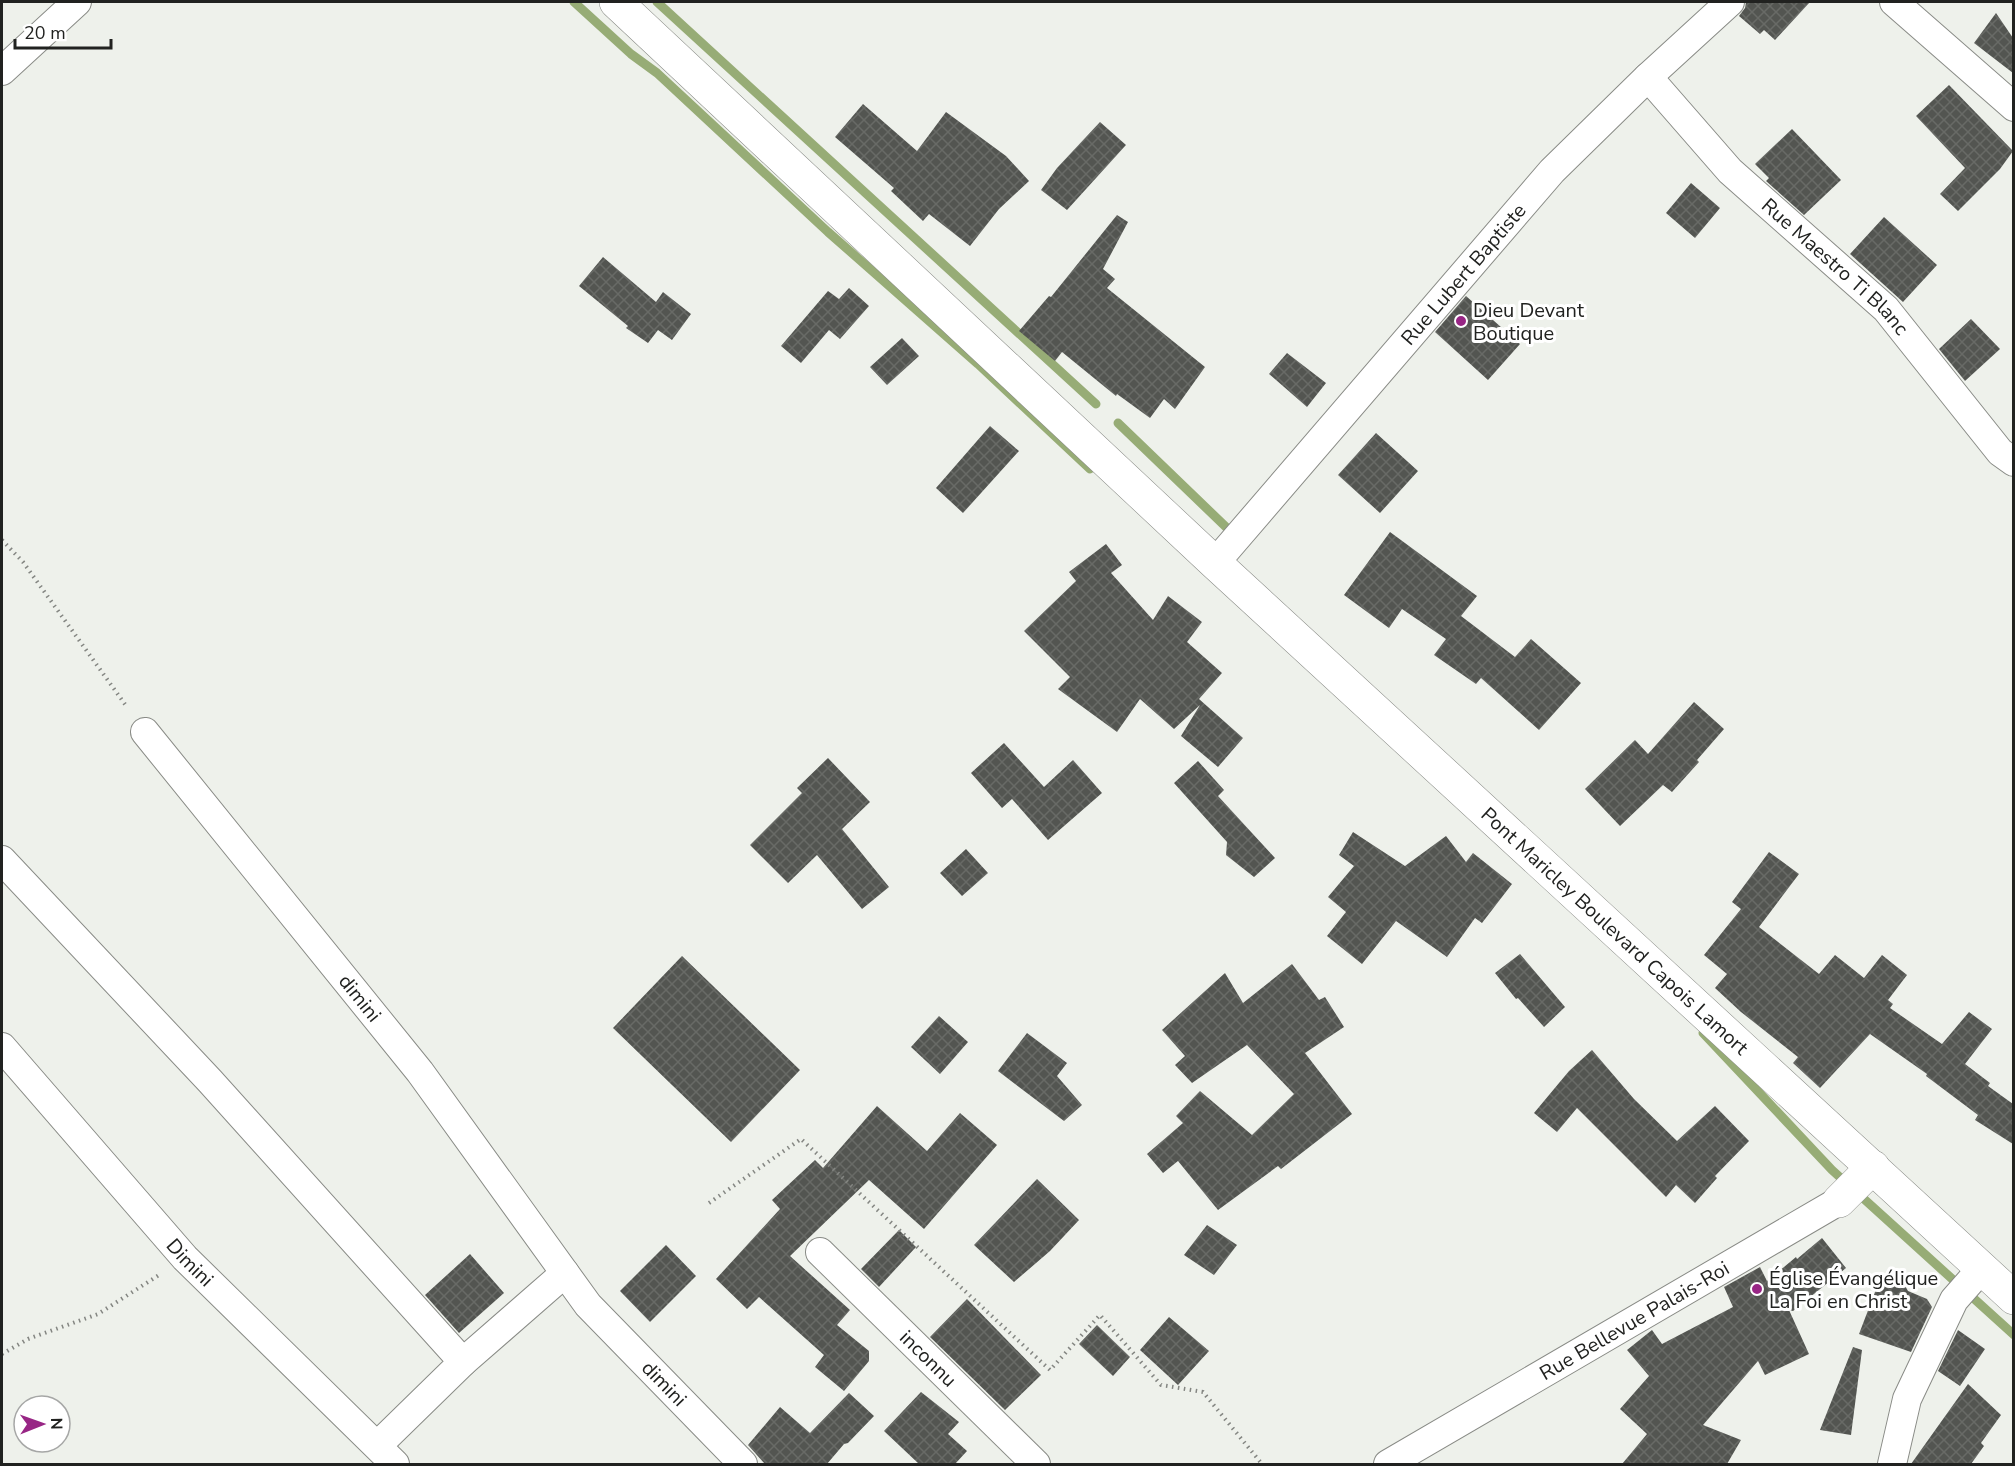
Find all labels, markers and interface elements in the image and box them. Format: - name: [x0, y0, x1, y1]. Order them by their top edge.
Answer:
- scale bar: [15, 12, 111, 50]
- text: 20 m: [24, 21, 66, 45]
- street label: Rue Maestro Ti Blanc: [1756, 192, 1915, 341]
- street label: Rue Lubert Baptiste: [1395, 198, 1532, 351]
- place label: Dieu Devant Boutique: [1473, 297, 1585, 347]
- marker: Dieu Devant Boutique: [1454, 314, 1468, 328]
- street label: Pont Maricley Boulevard Capois Lamort: [1475, 801, 1755, 1062]
- street label: dimini: [332, 969, 387, 1028]
- street label: Dimini: [160, 1233, 219, 1293]
- street label: Rue Bellevue Palais-Roi: [1535, 1255, 1734, 1387]
- place label: Église Évangélique La Foi en Christ: [1769, 1265, 1938, 1315]
- marker: Église Évangélique La Foi en Christ: [1750, 1282, 1764, 1296]
- street label: inconnu: [894, 1325, 963, 1393]
- street label: dimini: [636, 1355, 693, 1413]
- north arrow: [12, 1394, 72, 1454]
- text: N: [45, 1418, 67, 1430]

